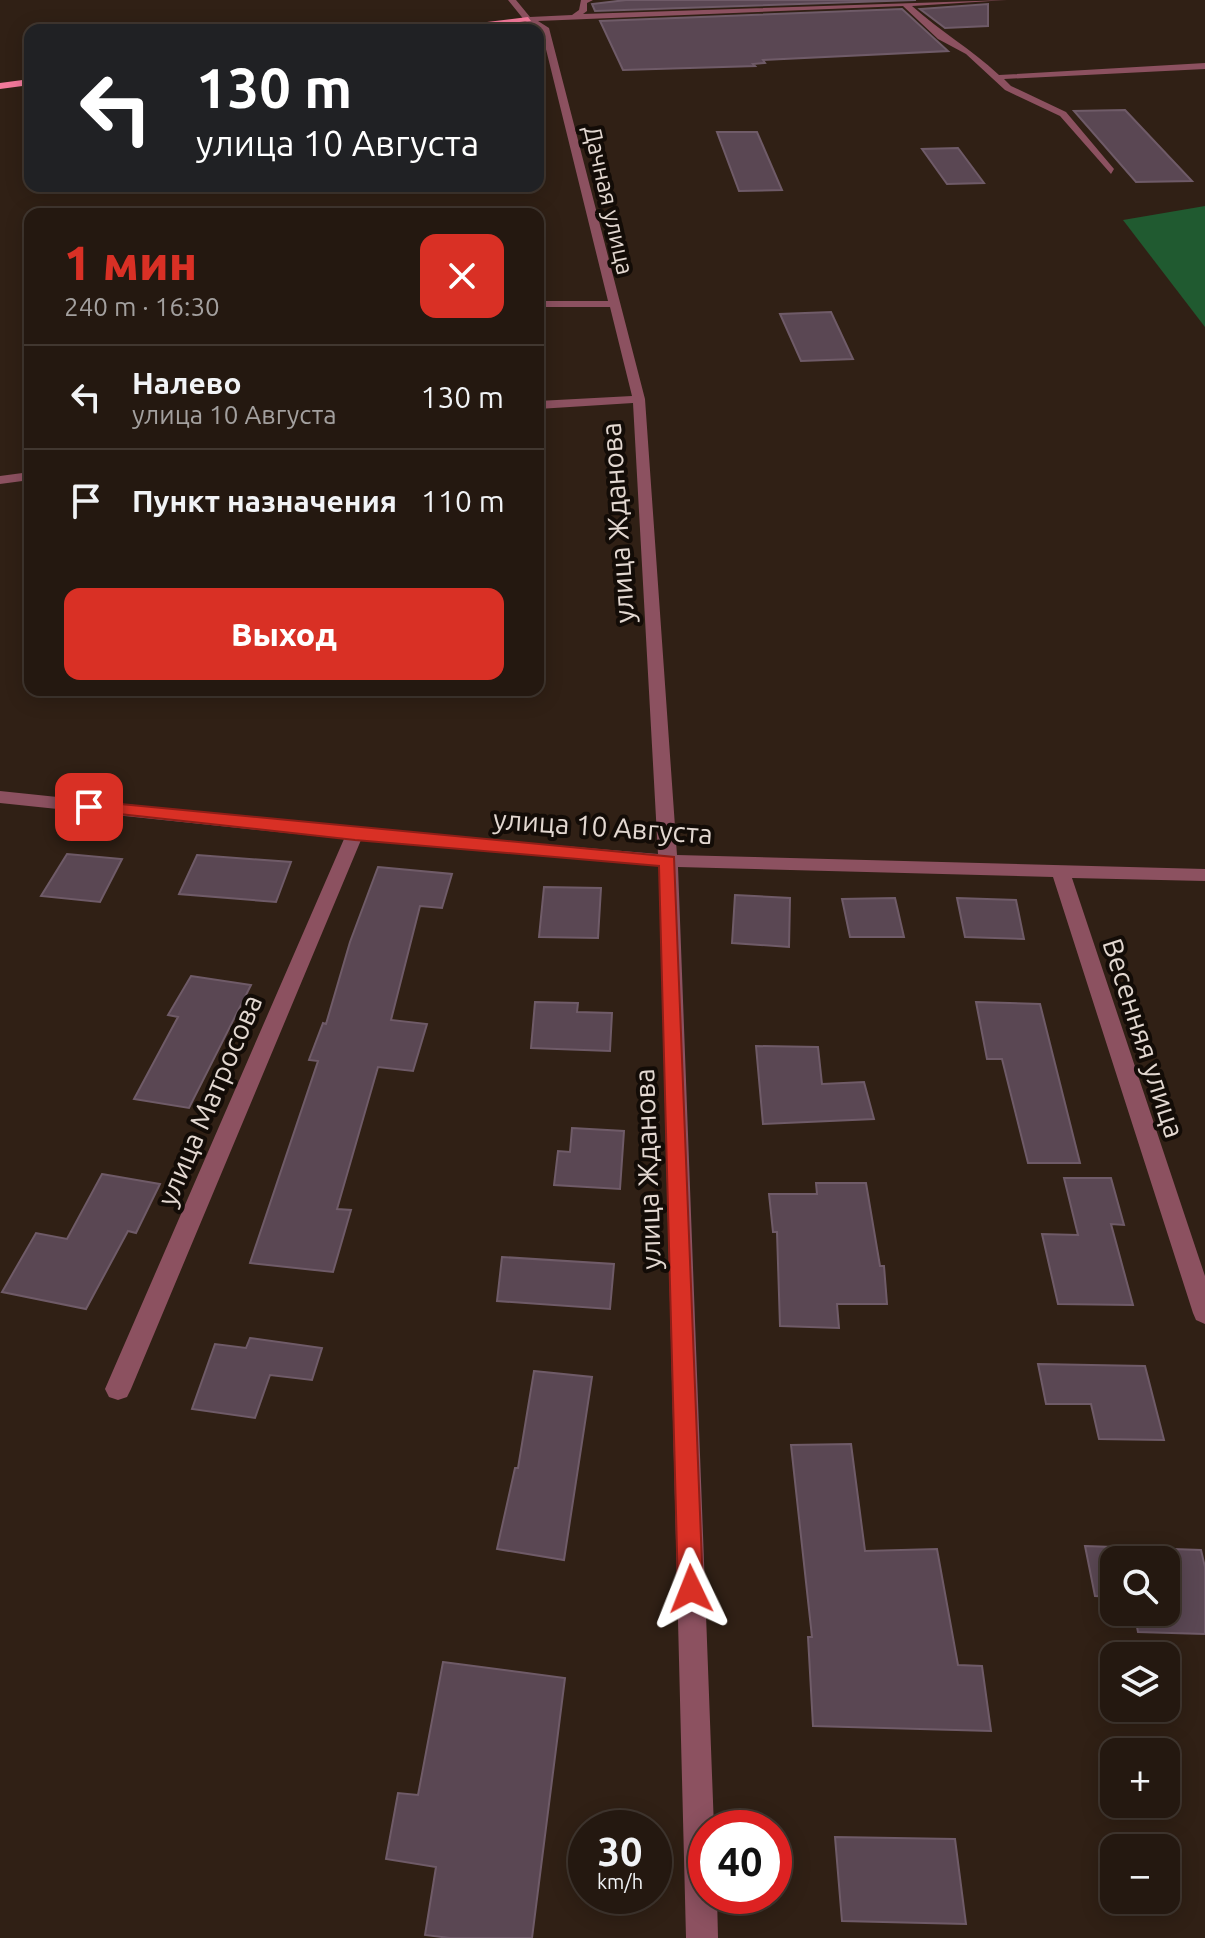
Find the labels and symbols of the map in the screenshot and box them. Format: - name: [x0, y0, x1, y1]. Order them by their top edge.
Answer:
- street label: Дачная улица: [579, 123, 639, 277]
- street label: улица Жданова: [595, 422, 639, 624]
- pin: [55, 773, 123, 841]
- street label: улица 10 Августа: [492, 803, 714, 849]
- street label: Весенняя улица: [1097, 934, 1191, 1142]
- street label: улица Матросова: [151, 990, 267, 1210]
- street label: улица Жданова: [628, 1068, 666, 1270]
- position arrow: [649, 1547, 733, 1631]
- speed limit sign: 40: [688, 1810, 792, 1914]

